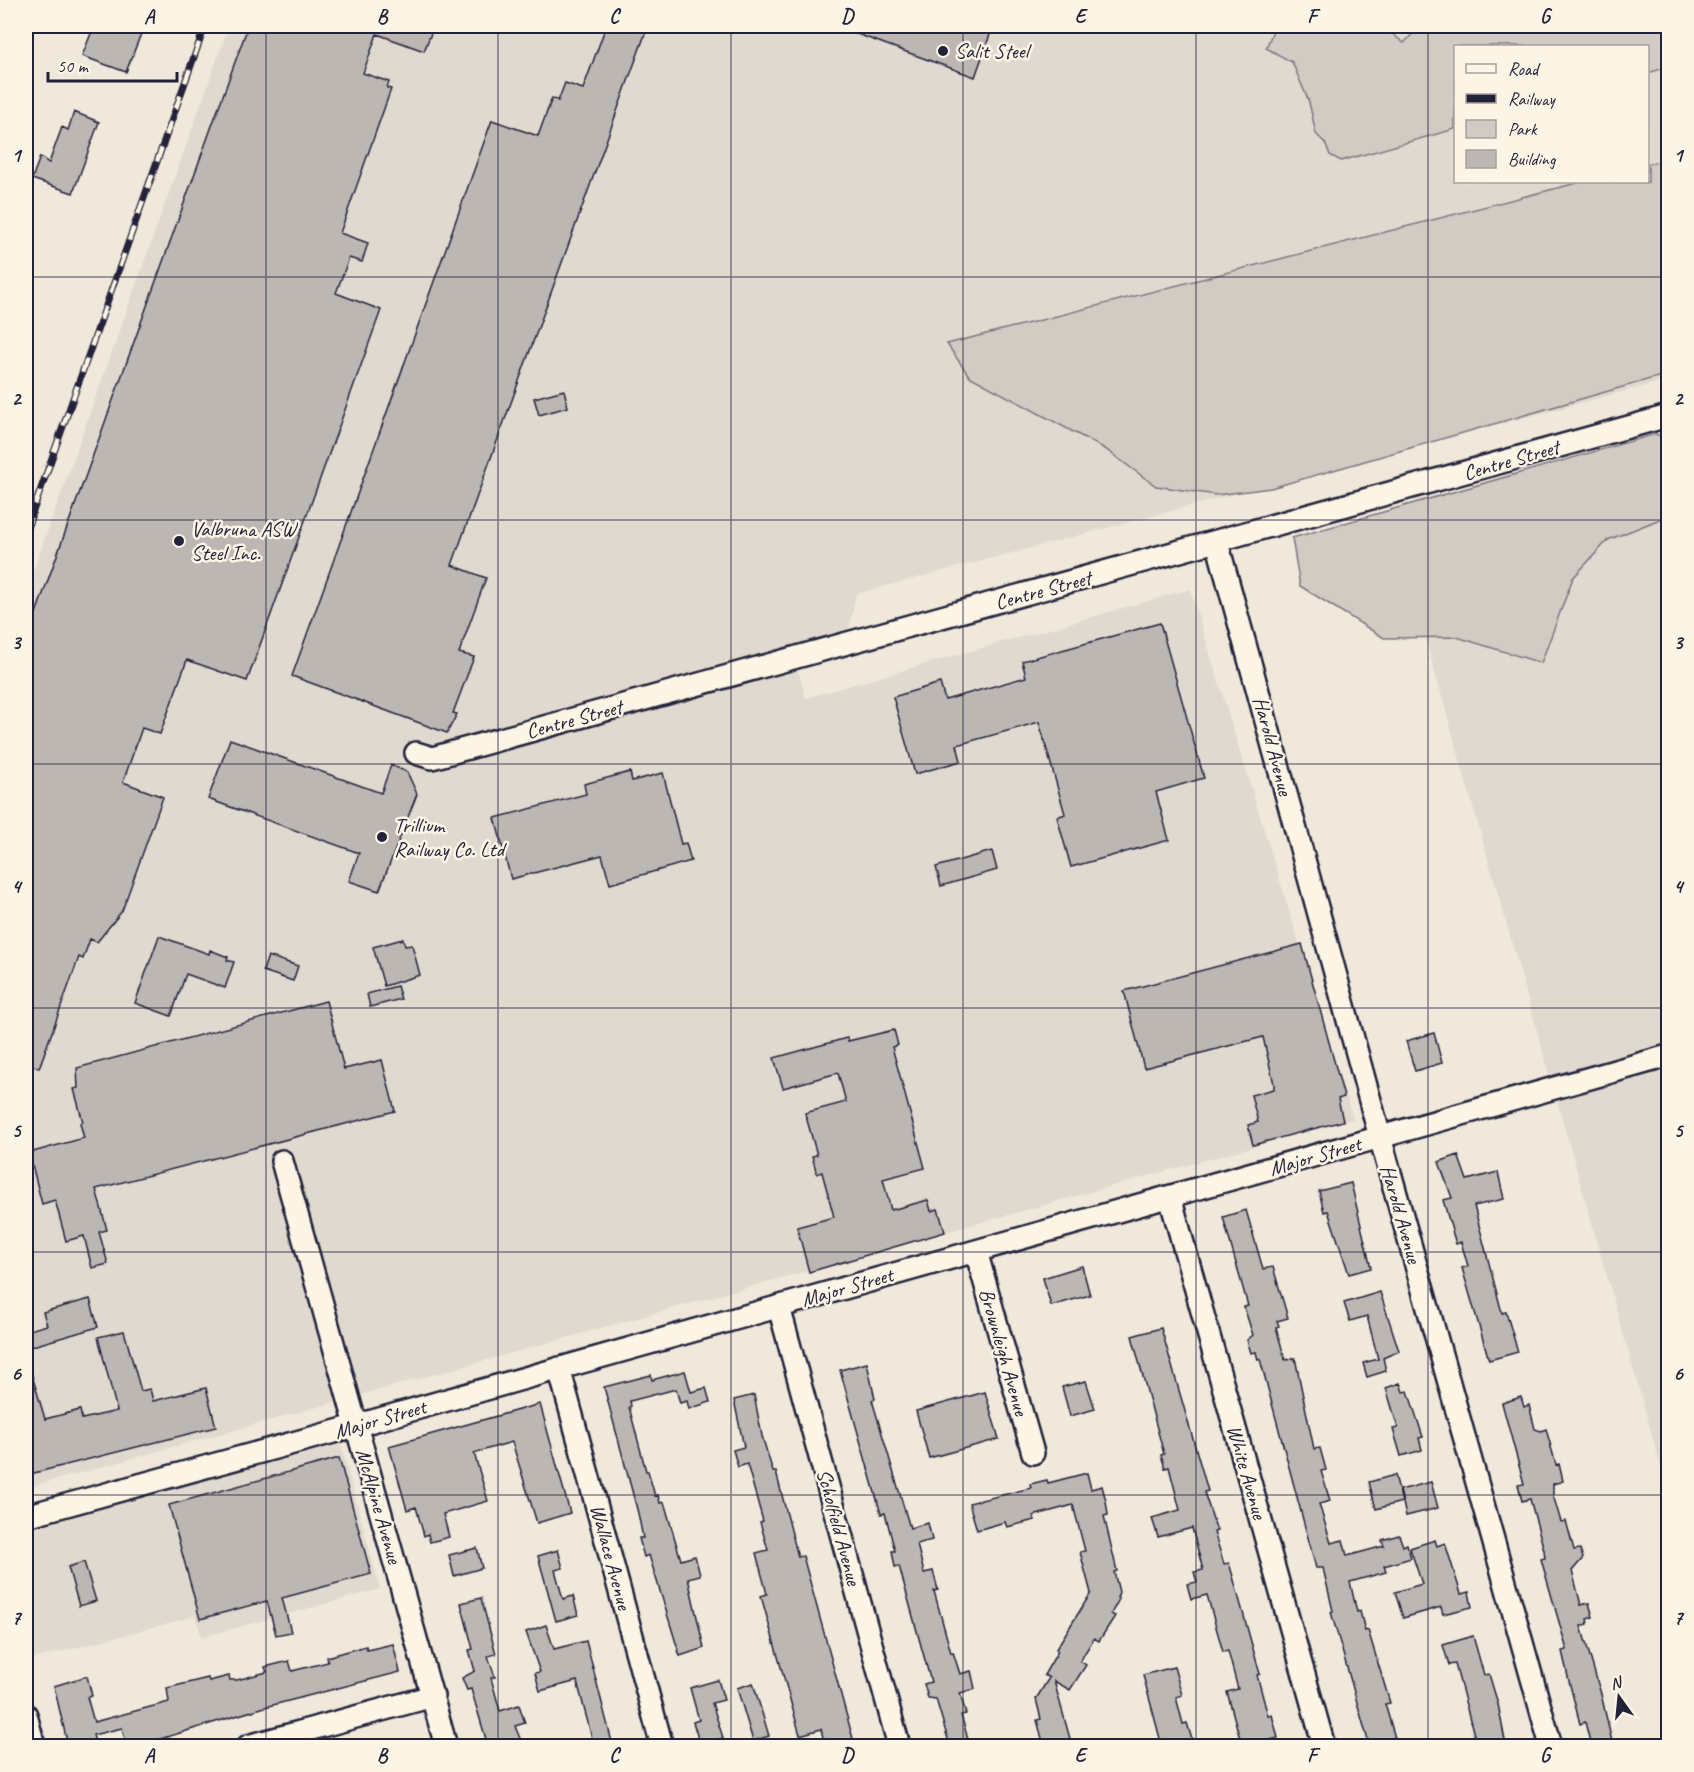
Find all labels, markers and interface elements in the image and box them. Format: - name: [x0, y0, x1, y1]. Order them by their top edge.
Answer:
- text: A: [144, 4, 156, 29]
- text: B: [377, 4, 389, 29]
- text: C: [609, 4, 621, 29]
- text: D: [841, 4, 855, 29]
- text: E: [1075, 4, 1089, 29]
- text: F: [1307, 4, 1321, 29]
- text: G: [1540, 4, 1553, 29]
- place label: Salit Steel: [955, 38, 1032, 64]
- marker: Salit Steel: [936, 44, 950, 58]
- scale bar: [48, 45, 177, 83]
- legend: [1454, 45, 1649, 183]
- text: 50 m: [57, 55, 90, 77]
- text: Road: [1508, 58, 1541, 80]
- text: Railway: [1508, 88, 1556, 110]
- text: Park: [1508, 118, 1538, 140]
- text: 1: [12, 143, 23, 168]
- text: 1: [1674, 143, 1685, 168]
- text: Building: [1508, 148, 1557, 170]
- text: 2: [12, 386, 23, 411]
- text: 2: [1674, 386, 1685, 411]
- street label: Centre Street: [1460, 433, 1565, 486]
- place label: Valbruna ASW Steel Inc.: [191, 516, 298, 566]
- marker: Valbruna ASW Steel Inc.: [172, 534, 186, 548]
- street label: Centre Street: [992, 564, 1097, 615]
- text: 3: [12, 630, 23, 655]
- text: 3: [1674, 630, 1685, 655]
- street label: Centre Street: [523, 693, 628, 744]
- street label: Harold Avenue: [1247, 694, 1299, 799]
- place label: Trillium Railway Co. Ltd: [394, 812, 508, 862]
- marker: Trillium Railway Co. Ltd: [375, 830, 389, 844]
- text: 4: [12, 874, 24, 899]
- text: 4: [1674, 874, 1686, 899]
- text: 5: [12, 1118, 23, 1143]
- text: 5: [1674, 1118, 1685, 1143]
- street label: Major Street: [1266, 1130, 1366, 1181]
- street label: Harold Avenue: [1375, 1162, 1428, 1267]
- street label: Major Street: [798, 1261, 898, 1312]
- street label: Brownleigh Avenue: [973, 1286, 1035, 1420]
- text: 6: [11, 1361, 22, 1386]
- text: 6: [1673, 1361, 1684, 1386]
- street label: Major Street: [331, 1393, 431, 1444]
- street label: White Avenue: [1221, 1422, 1273, 1523]
- street label: McAlpine Avenue: [350, 1446, 408, 1568]
- street label: Scholfield Avenue: [811, 1466, 867, 1589]
- street label: Wallace Avenue: [584, 1502, 638, 1614]
- text: 7: [12, 1605, 23, 1630]
- text: 7: [1674, 1605, 1685, 1630]
- north arrow: [1589, 1667, 1649, 1727]
- text: N: [1608, 1672, 1626, 1694]
- text: A: [144, 1743, 156, 1768]
- text: B: [377, 1743, 389, 1768]
- text: C: [609, 1743, 621, 1768]
- text: D: [841, 1743, 855, 1768]
- text: E: [1075, 1743, 1089, 1768]
- text: F: [1307, 1743, 1321, 1768]
- text: G: [1540, 1743, 1553, 1768]

